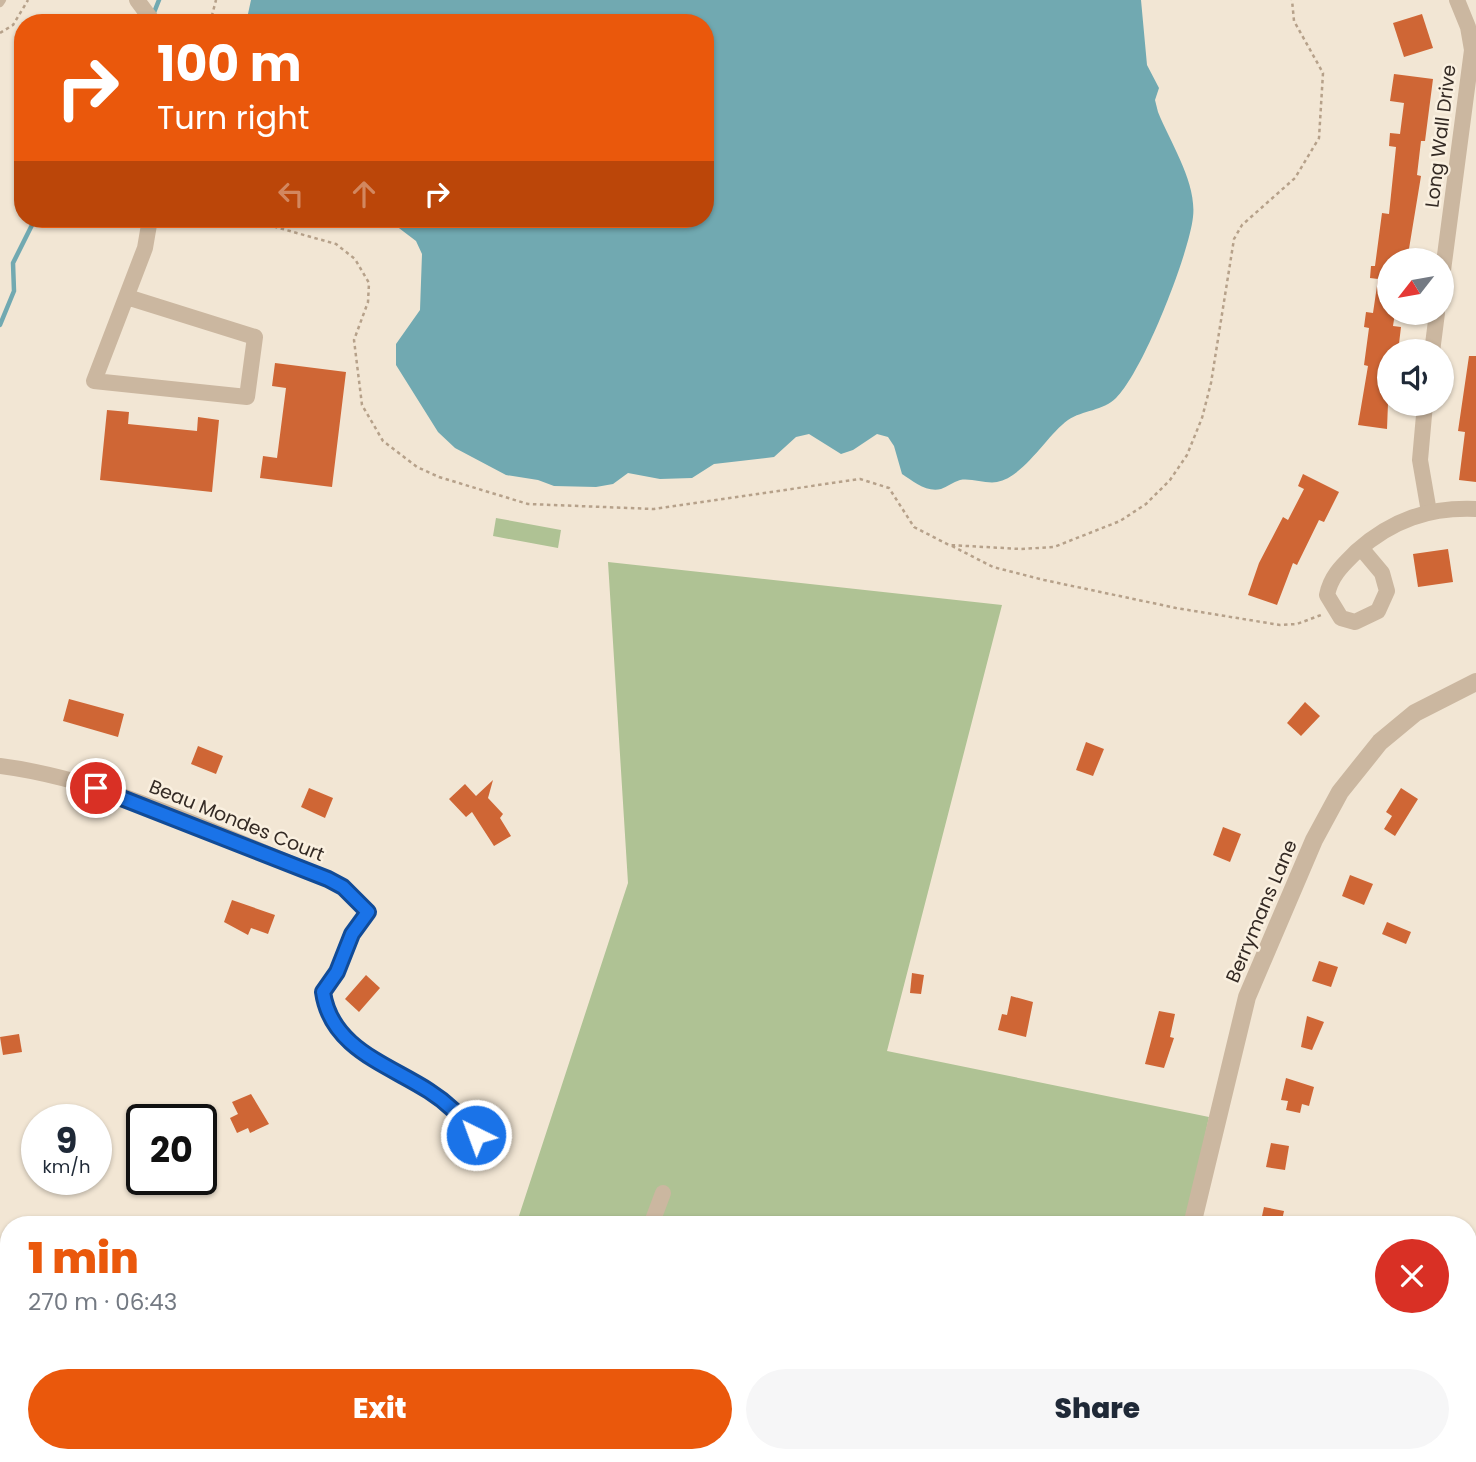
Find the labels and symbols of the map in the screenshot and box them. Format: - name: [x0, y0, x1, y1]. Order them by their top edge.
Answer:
- street label: Long Wall Drive: [1418, 63, 1463, 209]
- north arrow: [1377, 248, 1454, 326]
- pin: [66, 758, 126, 818]
- street label: Beau Mondes Court: [145, 773, 329, 868]
- street label: Berrymans Lane: [1219, 836, 1304, 987]
- position arrow: [439, 1098, 513, 1172]
- speed limit sign: 20: [126, 1104, 217, 1195]

